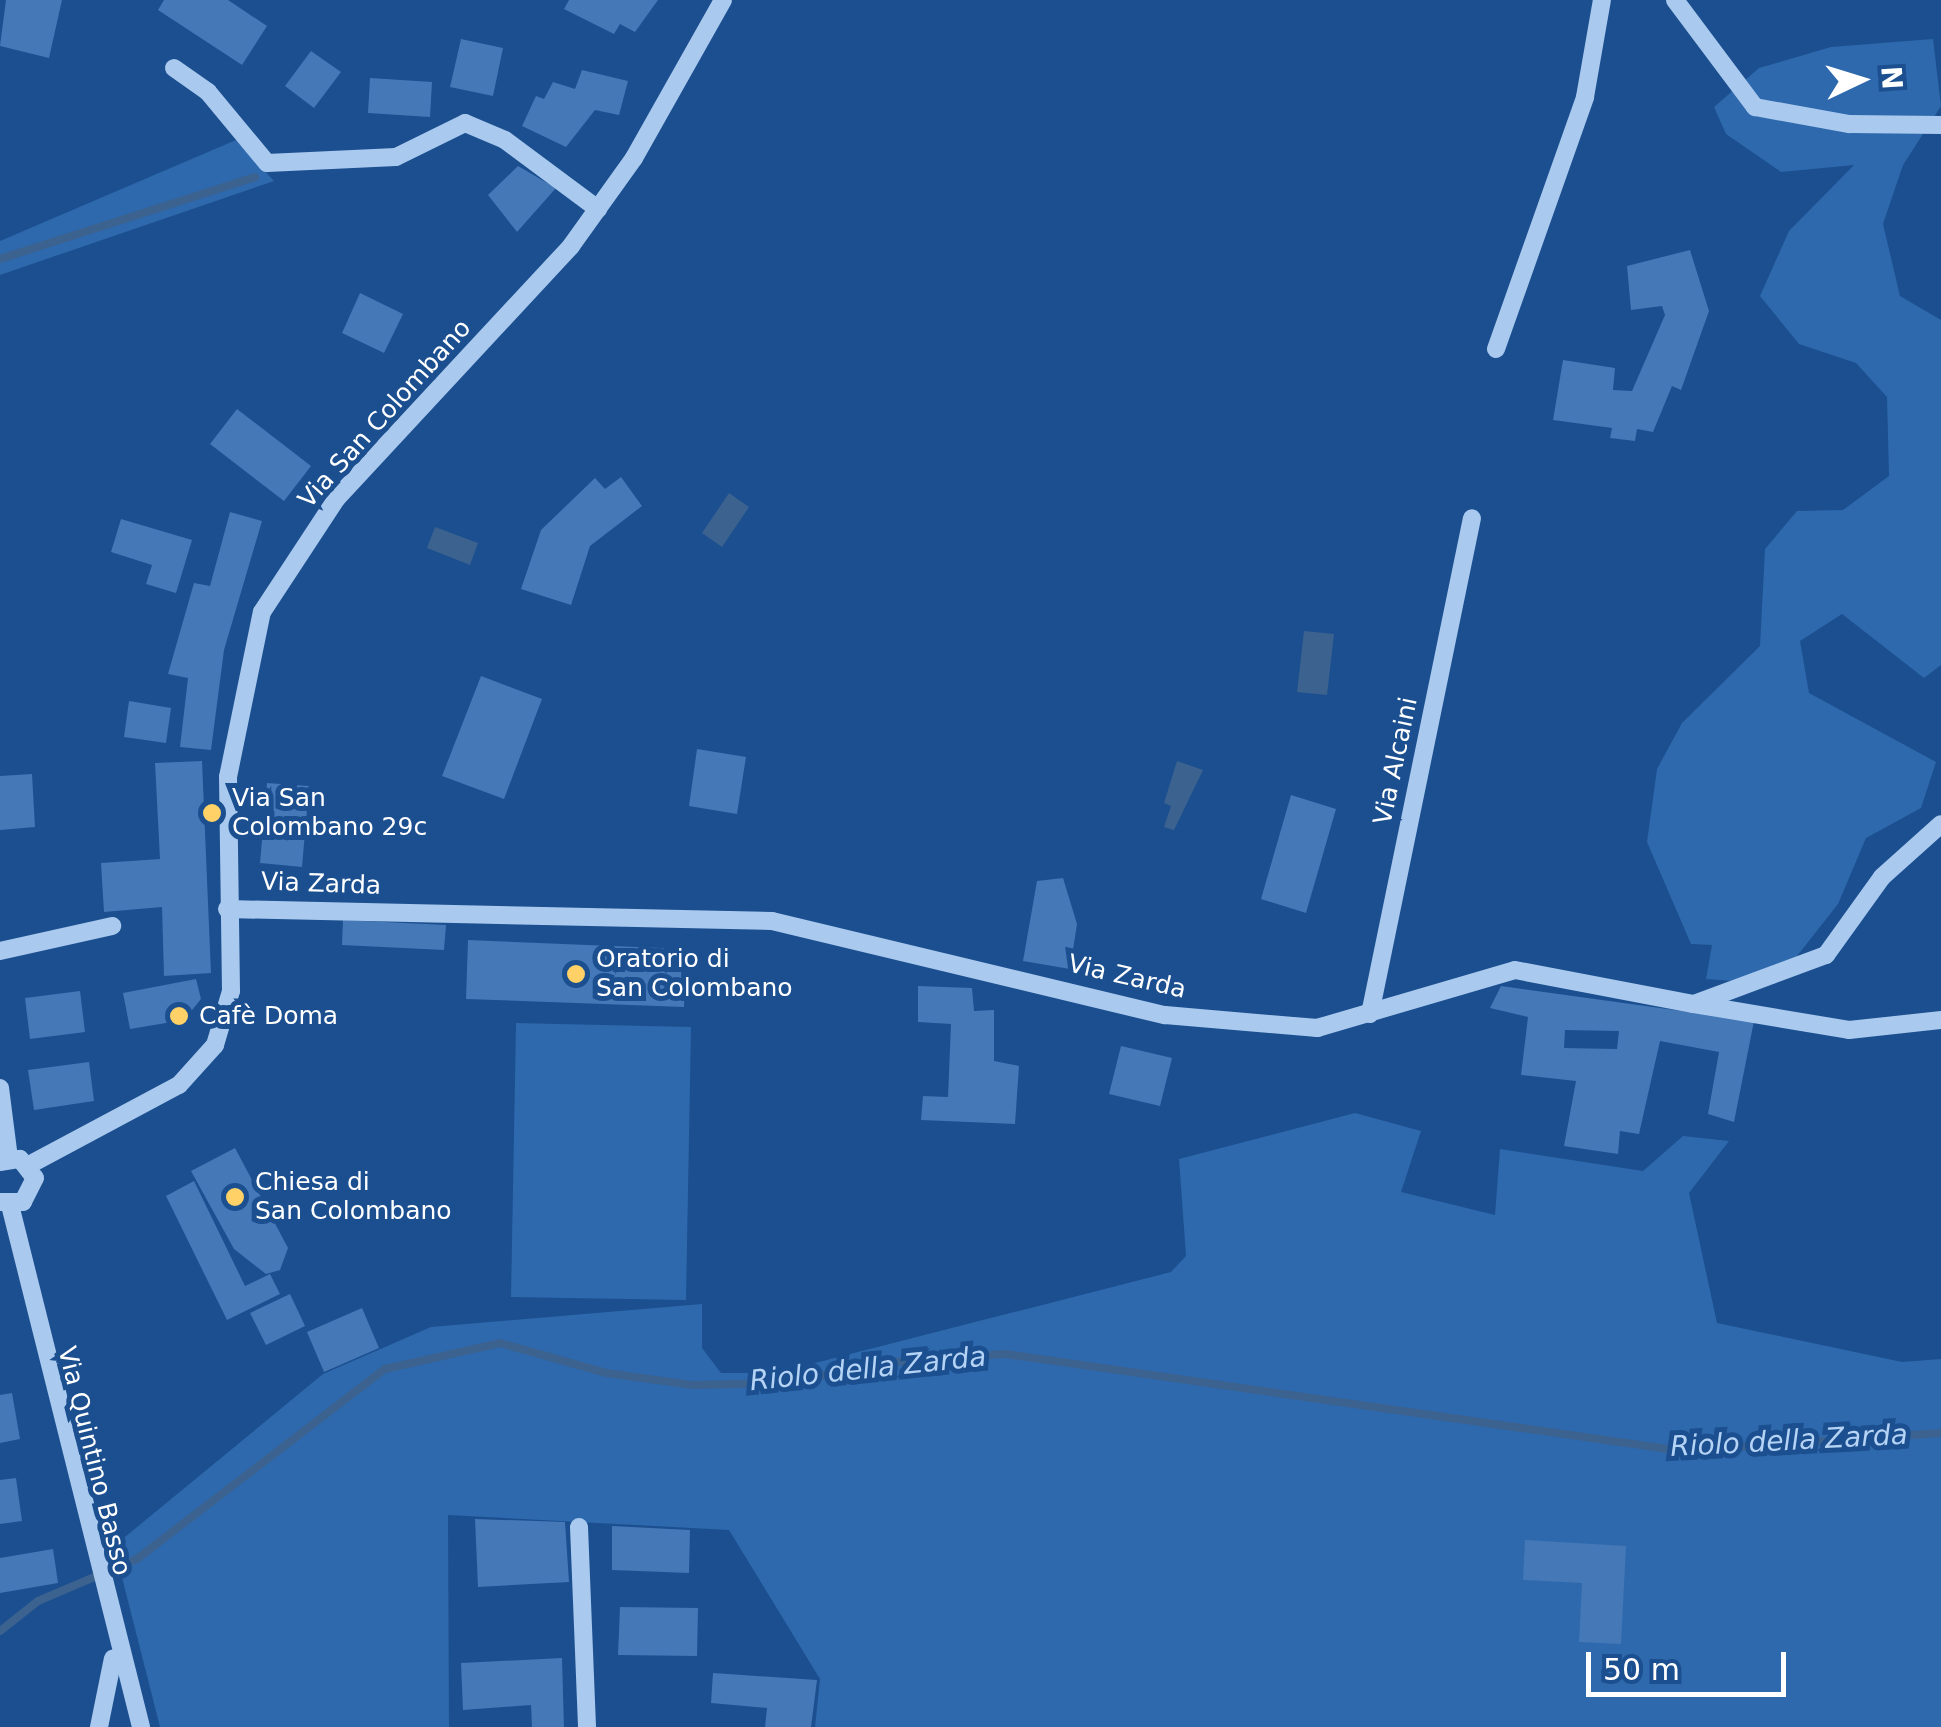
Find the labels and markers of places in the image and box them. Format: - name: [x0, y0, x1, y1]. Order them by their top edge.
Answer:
- place label: Via San Colombano 29c: [232, 784, 427, 843]
- marker: Via San Colombano 29c: [201, 802, 223, 824]
- place label: Oratorio di San Colombano: [596, 945, 793, 1004]
- marker: Oratorio di San Colombano: [565, 963, 587, 985]
- place label: Cafè Doma: [199, 1001, 338, 1031]
- marker: Cafè Doma: [168, 1005, 190, 1027]
- place label: Chiesa di San Colombano: [255, 1168, 452, 1227]
- marker: Chiesa di San Colombano: [224, 1186, 246, 1208]

